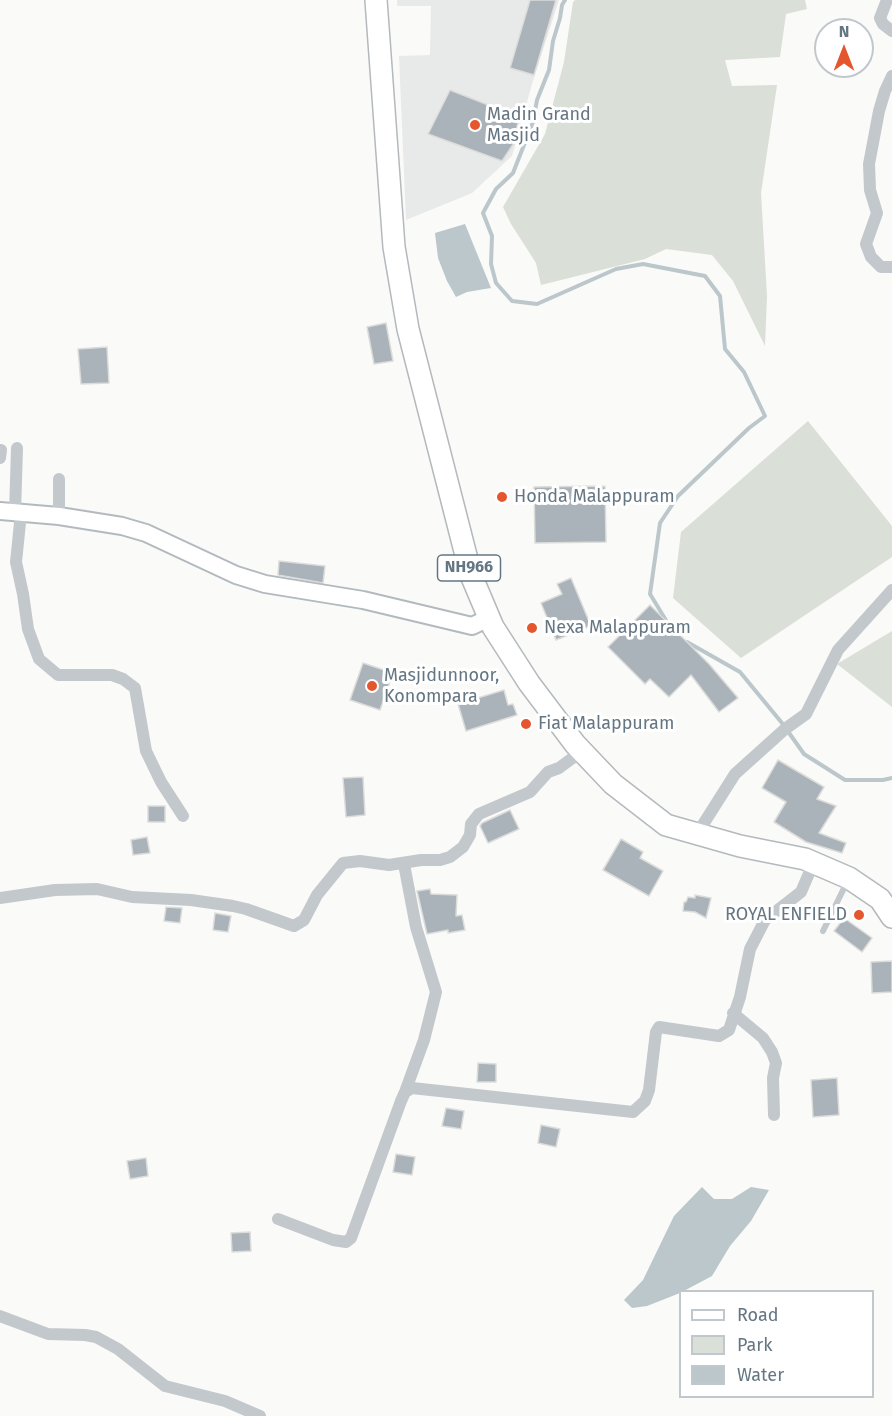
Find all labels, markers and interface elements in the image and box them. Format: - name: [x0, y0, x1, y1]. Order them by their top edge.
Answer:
- north arrow: [814, 18, 874, 78]
- text: N: [839, 22, 849, 41]
- place label: Madin Grand Masjid: [487, 104, 591, 146]
- marker: Madin Grand Masjid: [468, 118, 482, 132]
- place label: Honda Malappuram: [514, 486, 675, 508]
- marker: Honda Malappuram: [495, 490, 509, 504]
- road number: NH966: [438, 555, 500, 581]
- place label: Nexa Malappuram: [544, 617, 691, 639]
- marker: Nexa Malappuram: [525, 621, 539, 635]
- place label: Masjidunnoor, Konompara: [384, 665, 499, 708]
- marker: Masjidunnoor, Konompara: [365, 679, 379, 693]
- place label: Fiat Malappuram: [538, 713, 674, 735]
- marker: Fiat Malappuram: [519, 717, 533, 731]
- place label: ROYAL ENFIELD: [725, 904, 847, 926]
- marker: ROYAL ENFIELD: [852, 908, 866, 922]
- legend: [679, 1290, 874, 1398]
- text: Road: [737, 1304, 779, 1326]
- text: Park: [737, 1334, 772, 1356]
- text: Water: [737, 1364, 784, 1386]

